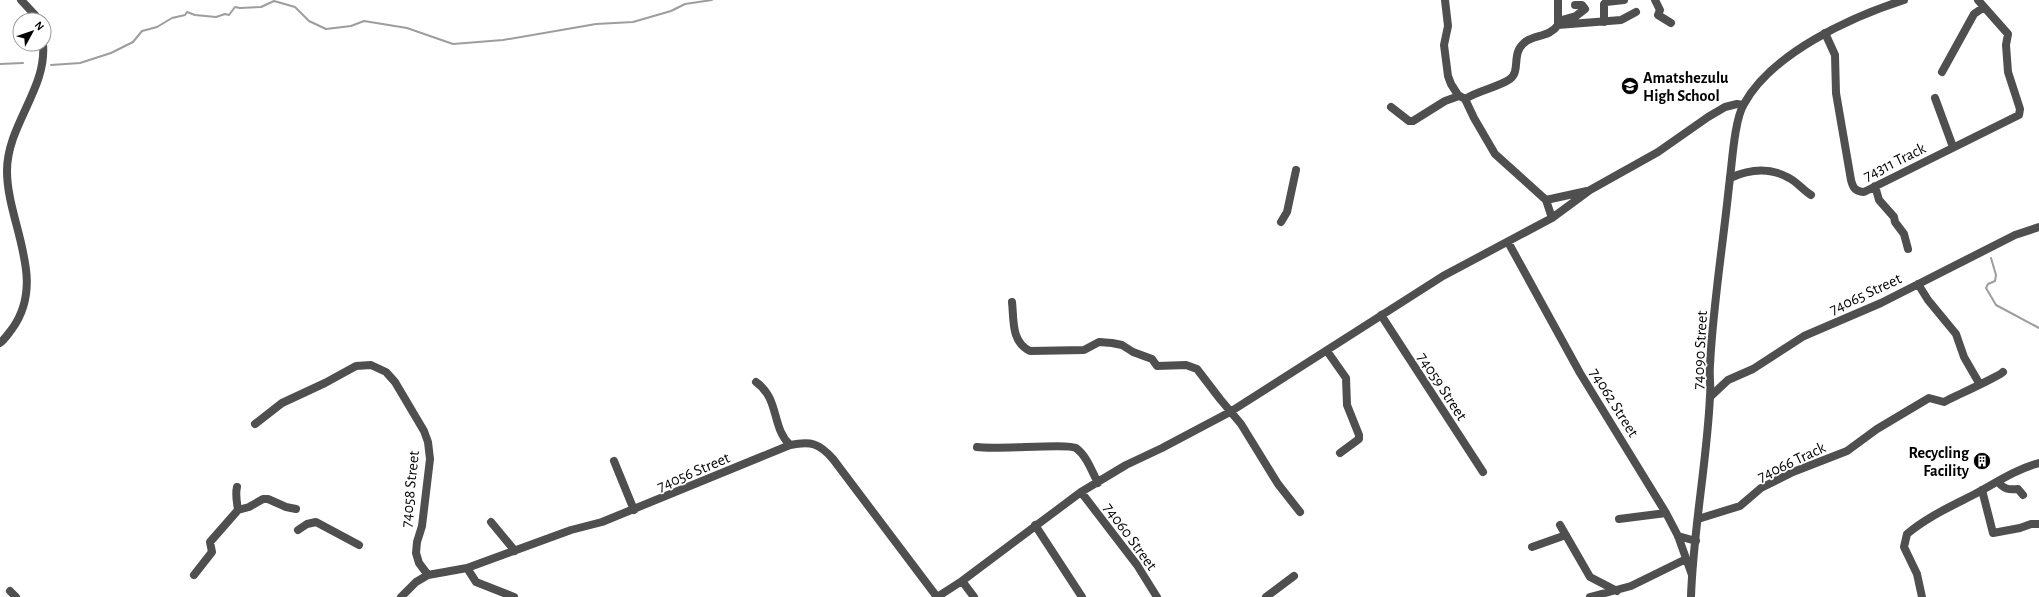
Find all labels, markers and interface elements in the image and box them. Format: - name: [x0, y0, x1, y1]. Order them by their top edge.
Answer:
- north arrow: [12, 12, 52, 52]
- text: N: [33, 19, 46, 32]
- place label: Amatshezulu High School: [1643, 70, 1729, 104]
- school or university icon: Amatshezulu High School: [1620, 76, 1640, 96]
- street label: 74311 Track: [1861, 140, 1929, 184]
- street label: 74065 Street: [1827, 270, 1904, 318]
- street label: 74090 Street: [1690, 310, 1710, 390]
- street label: 74059 Street: [1414, 350, 1470, 423]
- street label: 74062 Street: [1587, 365, 1642, 440]
- street label: 74066 Track: [1755, 439, 1829, 485]
- place label: Recycling Facility: [1908, 445, 1970, 480]
- street label: 74056 Street: [655, 449, 732, 494]
- street label: 74058 Street: [398, 450, 422, 528]
- building icon: Recycling Facility: [1972, 451, 1992, 471]
- street label: 74060 Street: [1100, 500, 1160, 573]

